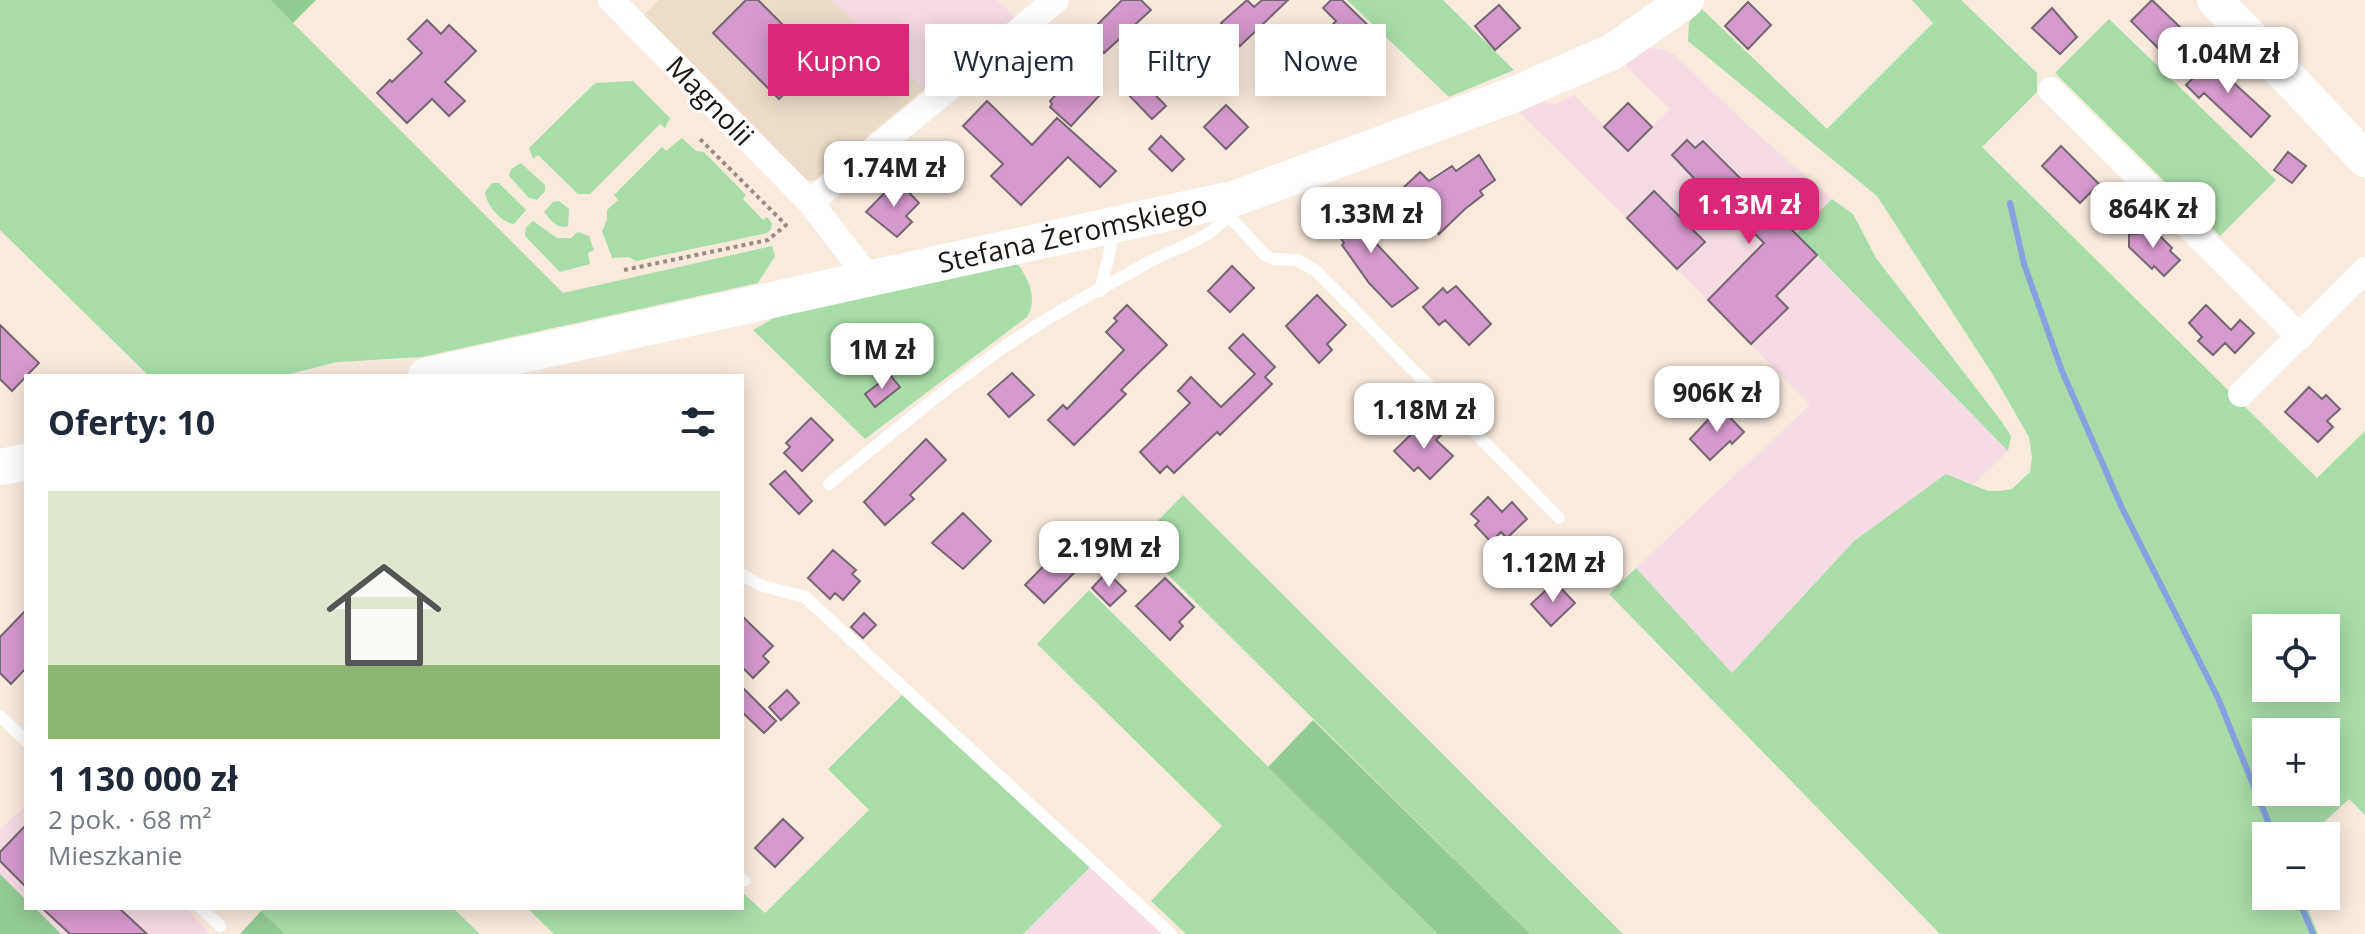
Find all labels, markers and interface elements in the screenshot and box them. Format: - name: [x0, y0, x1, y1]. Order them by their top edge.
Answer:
- chip: Kupno: [768, 24, 909, 96]
- chip: Wynajem: [925, 24, 1103, 96]
- chip: Filtry: [1119, 24, 1239, 96]
- chip: Nowe: [1255, 24, 1386, 96]
- pin: 1.04M zł: [2145, 27, 2311, 95]
- text: 1.04M zł: [2176, 35, 2280, 71]
- street label: Magnolii: [658, 47, 763, 153]
- pin: 1.74M zł: [811, 141, 977, 209]
- text: 1.74M zł: [842, 149, 946, 185]
- pin: 1.13M zł: [1666, 178, 1832, 246]
- pin: 864K zł: [2079, 182, 2227, 250]
- street label: Stefana Żeromskiego: [934, 185, 1211, 281]
- text: 1.13M zł: [1697, 186, 1801, 222]
- pin: 1.33M zł: [1288, 187, 1454, 255]
- text: 864K zł: [2108, 190, 2198, 226]
- text: 1.33M zł: [1319, 195, 1423, 231]
- pin: 1M zł: [826, 323, 938, 391]
- text: 1M zł: [849, 331, 915, 367]
- pin: 906K zł: [1643, 366, 1791, 434]
- text: 906K zł: [1672, 374, 1762, 410]
- pin: 1.18M zł: [1341, 383, 1507, 451]
- text: 1.18M zł: [1372, 391, 1476, 427]
- text: Oferty: 10: [48, 399, 215, 445]
- icon: filters: [676, 400, 720, 444]
- pin: 2.19M zł: [1026, 521, 1192, 589]
- text: 2.19M zł: [1057, 529, 1161, 565]
- pin: 1.12M zł: [1470, 536, 1636, 604]
- icon: home: [312, 543, 456, 687]
- text: 1.12M zł: [1501, 544, 1605, 580]
- map controls: [2252, 614, 2340, 910]
- button: locate: [2252, 614, 2340, 702]
- button: +: [2252, 718, 2340, 806]
- text: 1 130 000 zł: [48, 755, 238, 801]
- text: 2 pok. · 68 m²: [48, 801, 212, 837]
- button: −: [2252, 822, 2340, 910]
- text: Mieszkanie: [48, 837, 182, 873]

